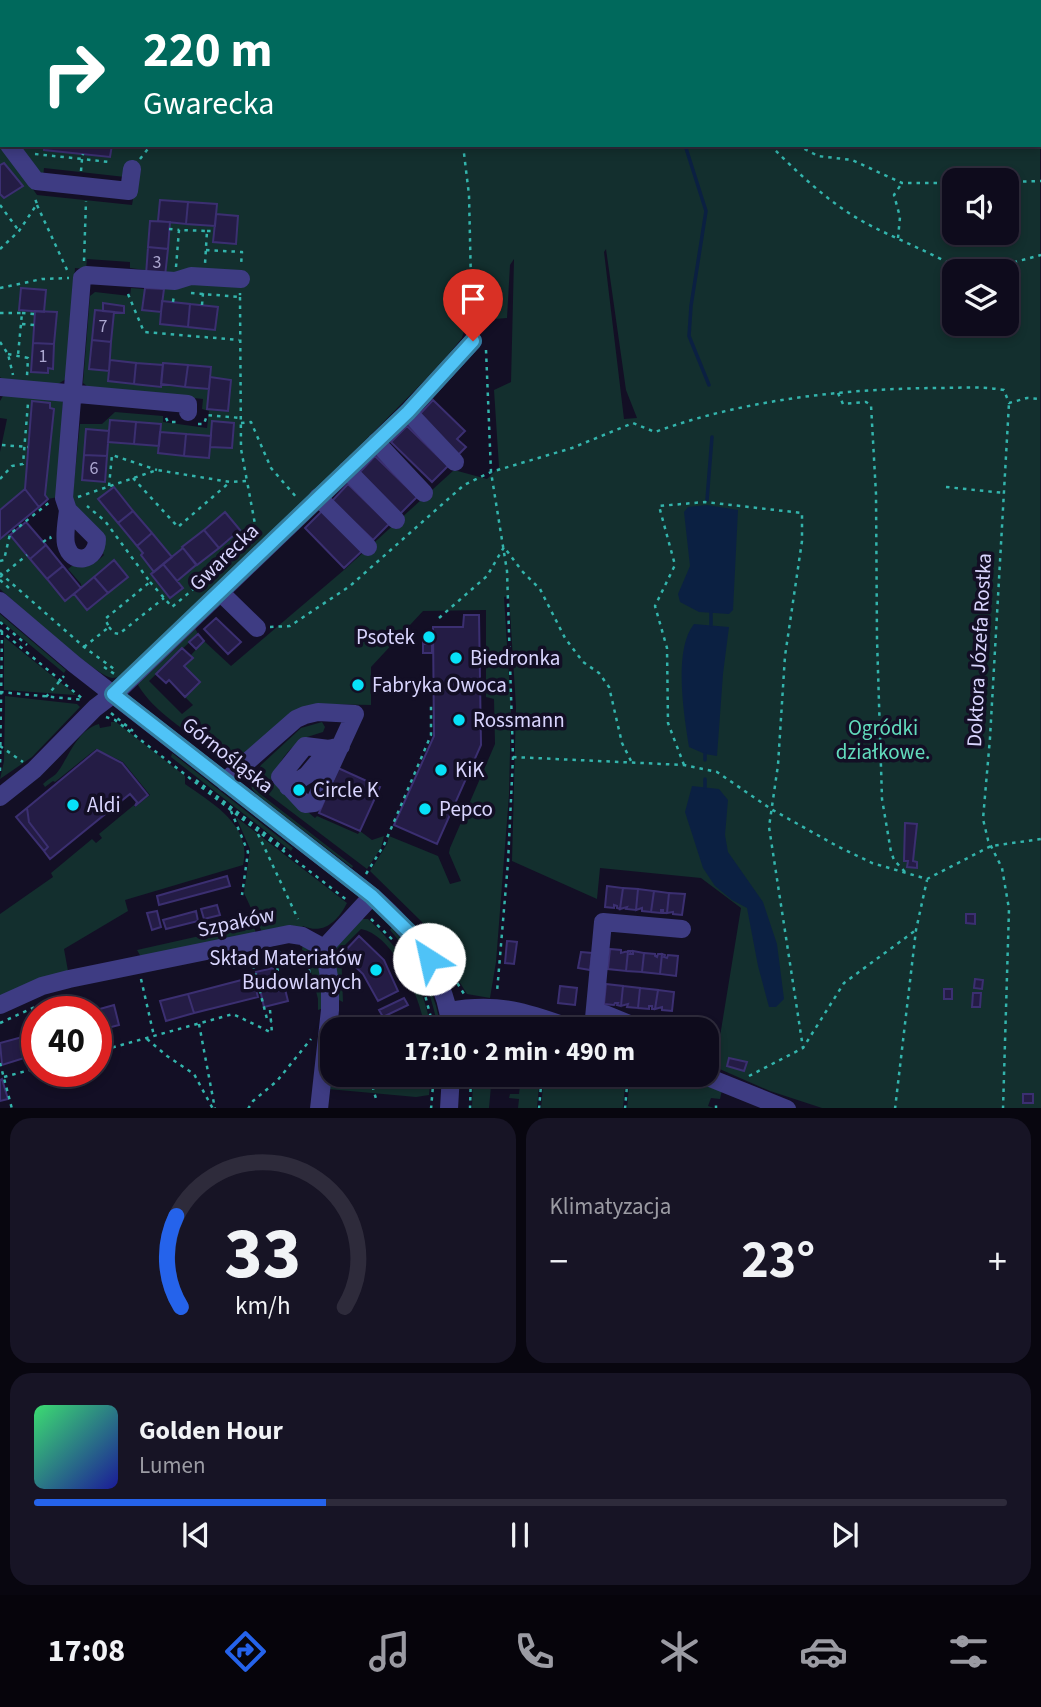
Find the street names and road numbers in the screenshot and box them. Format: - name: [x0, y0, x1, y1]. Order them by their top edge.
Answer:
- street label: Gwarecka: [183, 516, 265, 598]
- street label: Doktora Józefa Rostka: [959, 552, 999, 748]
- street label: Górnośląska: [176, 710, 280, 800]
- street label: Szpaków: [194, 899, 278, 945]

